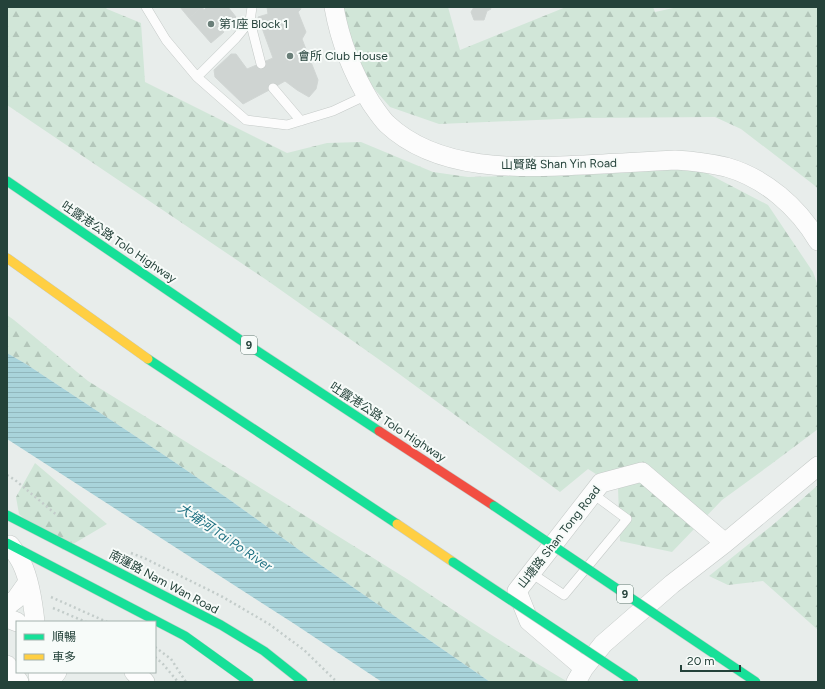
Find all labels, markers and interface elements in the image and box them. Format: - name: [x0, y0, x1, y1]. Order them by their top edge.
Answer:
- place label: 第1座 Block 1: [219, 17, 288, 31]
- marker: 第1座 Block 1: [206, 19, 216, 29]
- place label: 會所 Club House: [298, 49, 388, 63]
- marker: 會所 Club House: [285, 51, 295, 61]
- street label: 山賢路 Shan Yin Road: [501, 156, 617, 172]
- street label: 吐露港公路 Tolo Highway: [59, 198, 180, 286]
- road number: 9: [241, 336, 257, 354]
- street label: 吐露港公路 Tolo Highway: [327, 379, 449, 465]
- street label: 山塘路 Shan Tong Road: [515, 483, 603, 591]
- water label: 大埔河 Tai Po River: [175, 500, 275, 574]
- street label: 南運路 Nam Wan Road: [107, 547, 221, 617]
- road number: 9: [617, 585, 633, 603]
- legend: [16, 621, 156, 673]
- text: 順暢: [52, 630, 76, 644]
- scale bar: [681, 647, 740, 673]
- text: 車多: [52, 650, 76, 664]
- text: 20 m: [687, 654, 715, 668]

